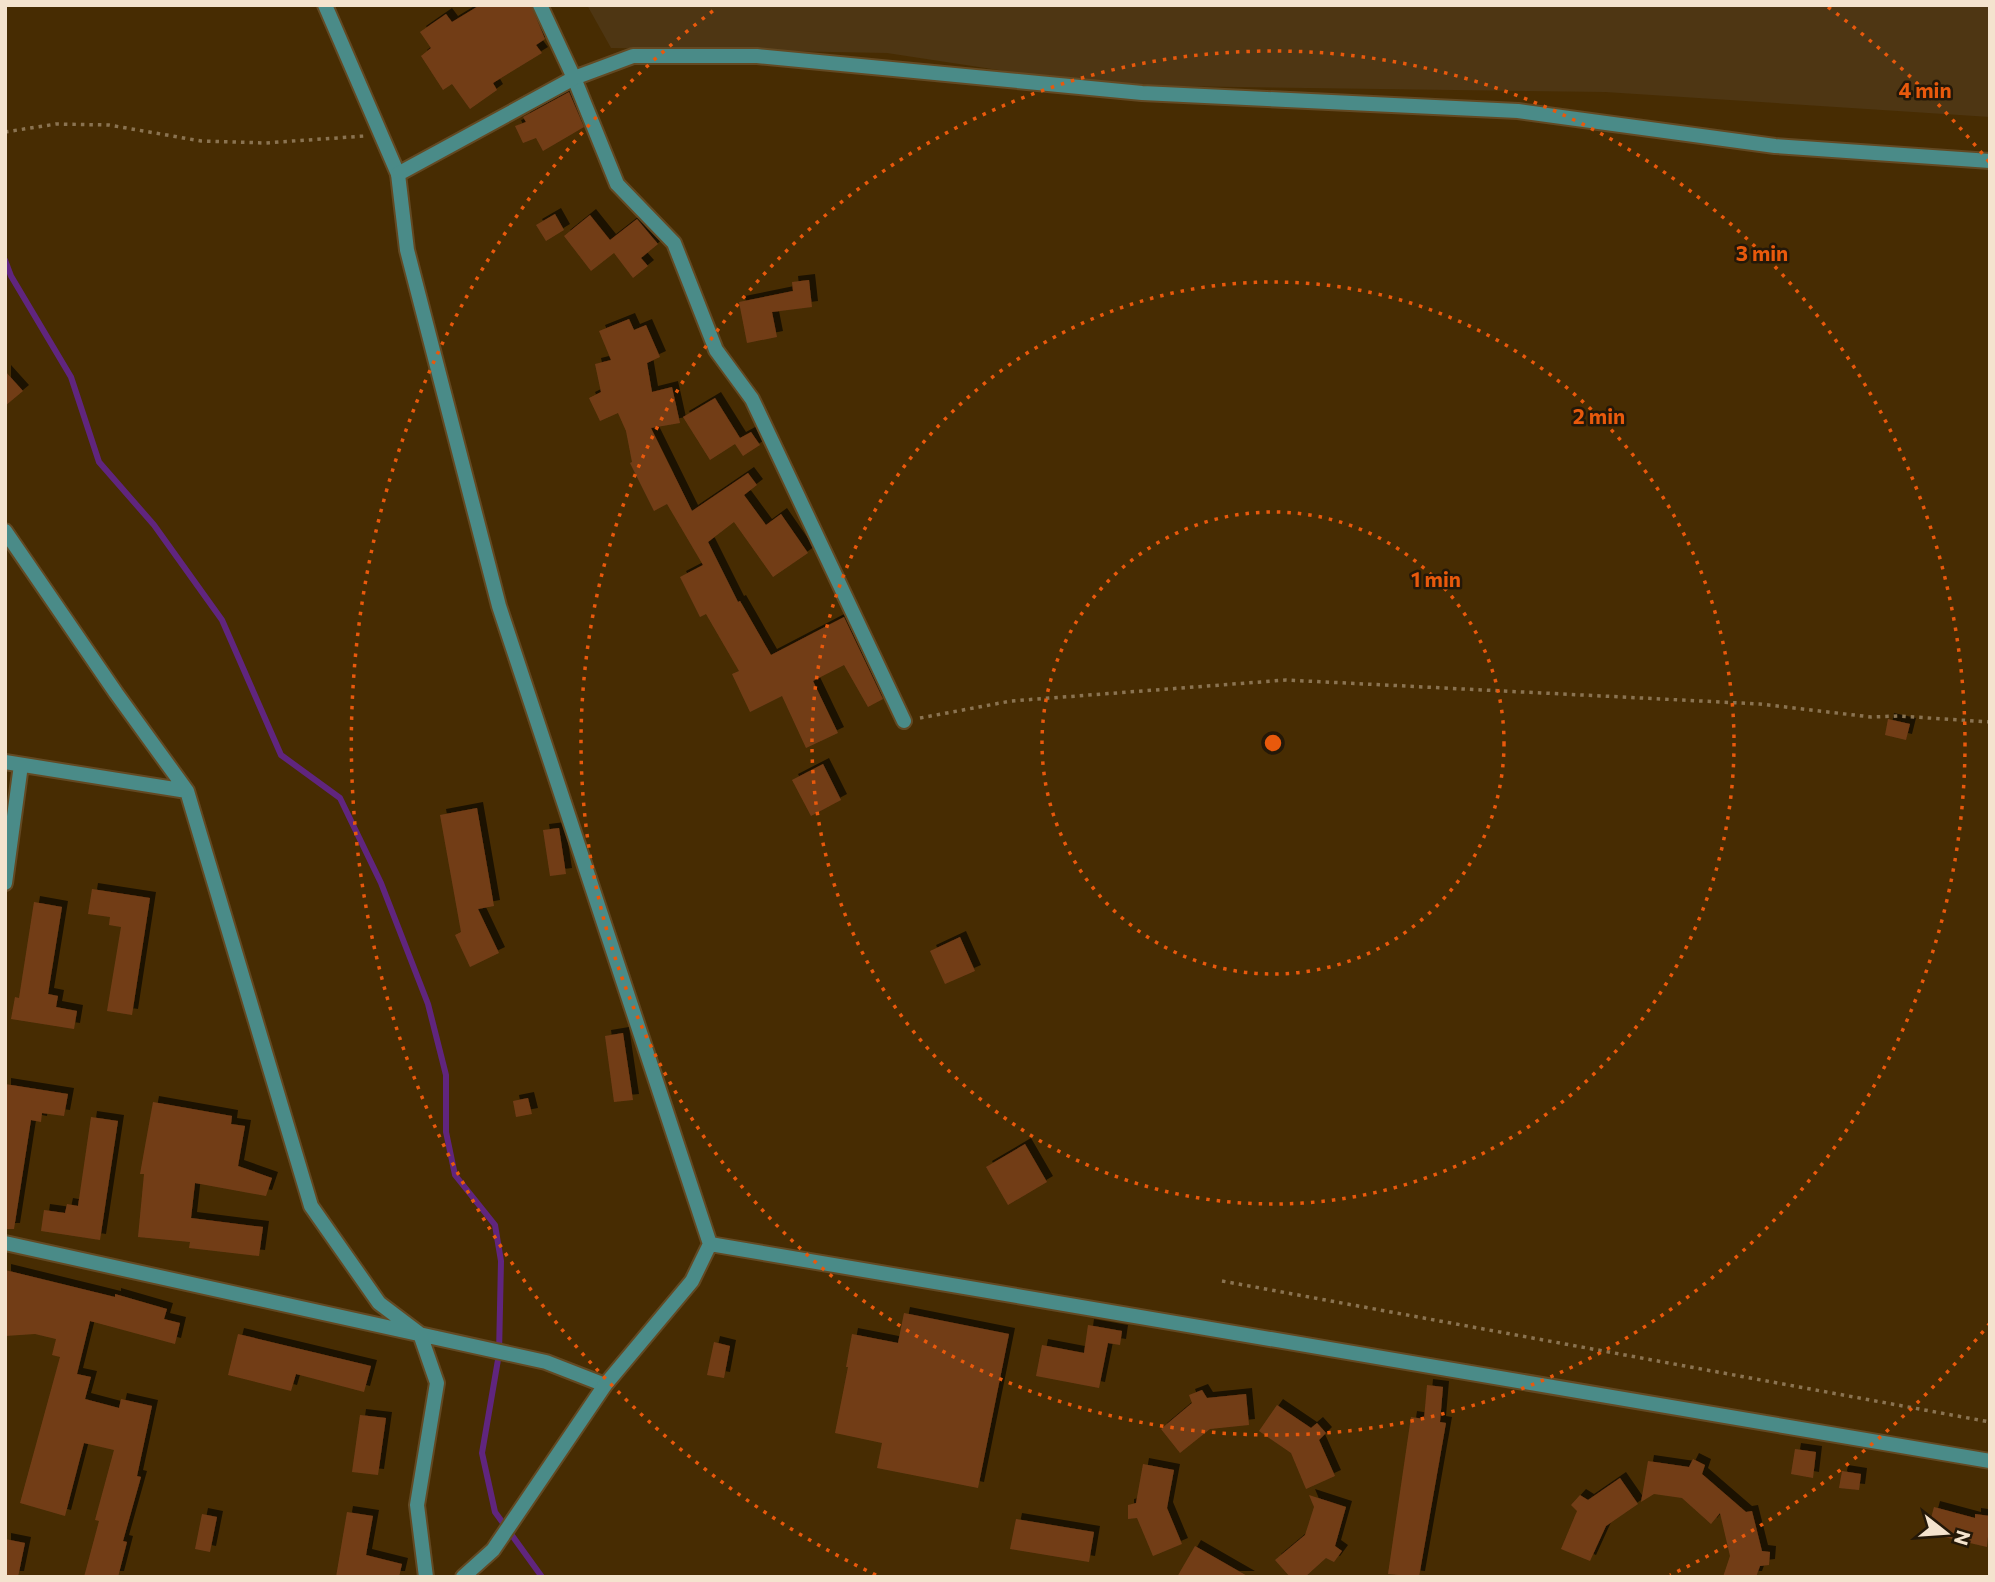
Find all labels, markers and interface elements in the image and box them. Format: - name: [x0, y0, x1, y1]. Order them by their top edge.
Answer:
- text: 4 min: [1898, 77, 1952, 102]
- text: 3 min: [1736, 240, 1788, 265]
- text: 2 min: [1573, 403, 1625, 428]
- text: 1 min: [1411, 566, 1461, 591]
- centre of rings: [1261, 731, 1285, 755]
- north arrow: [1911, 1498, 1981, 1568]
- text: N: [1950, 1528, 1976, 1548]

